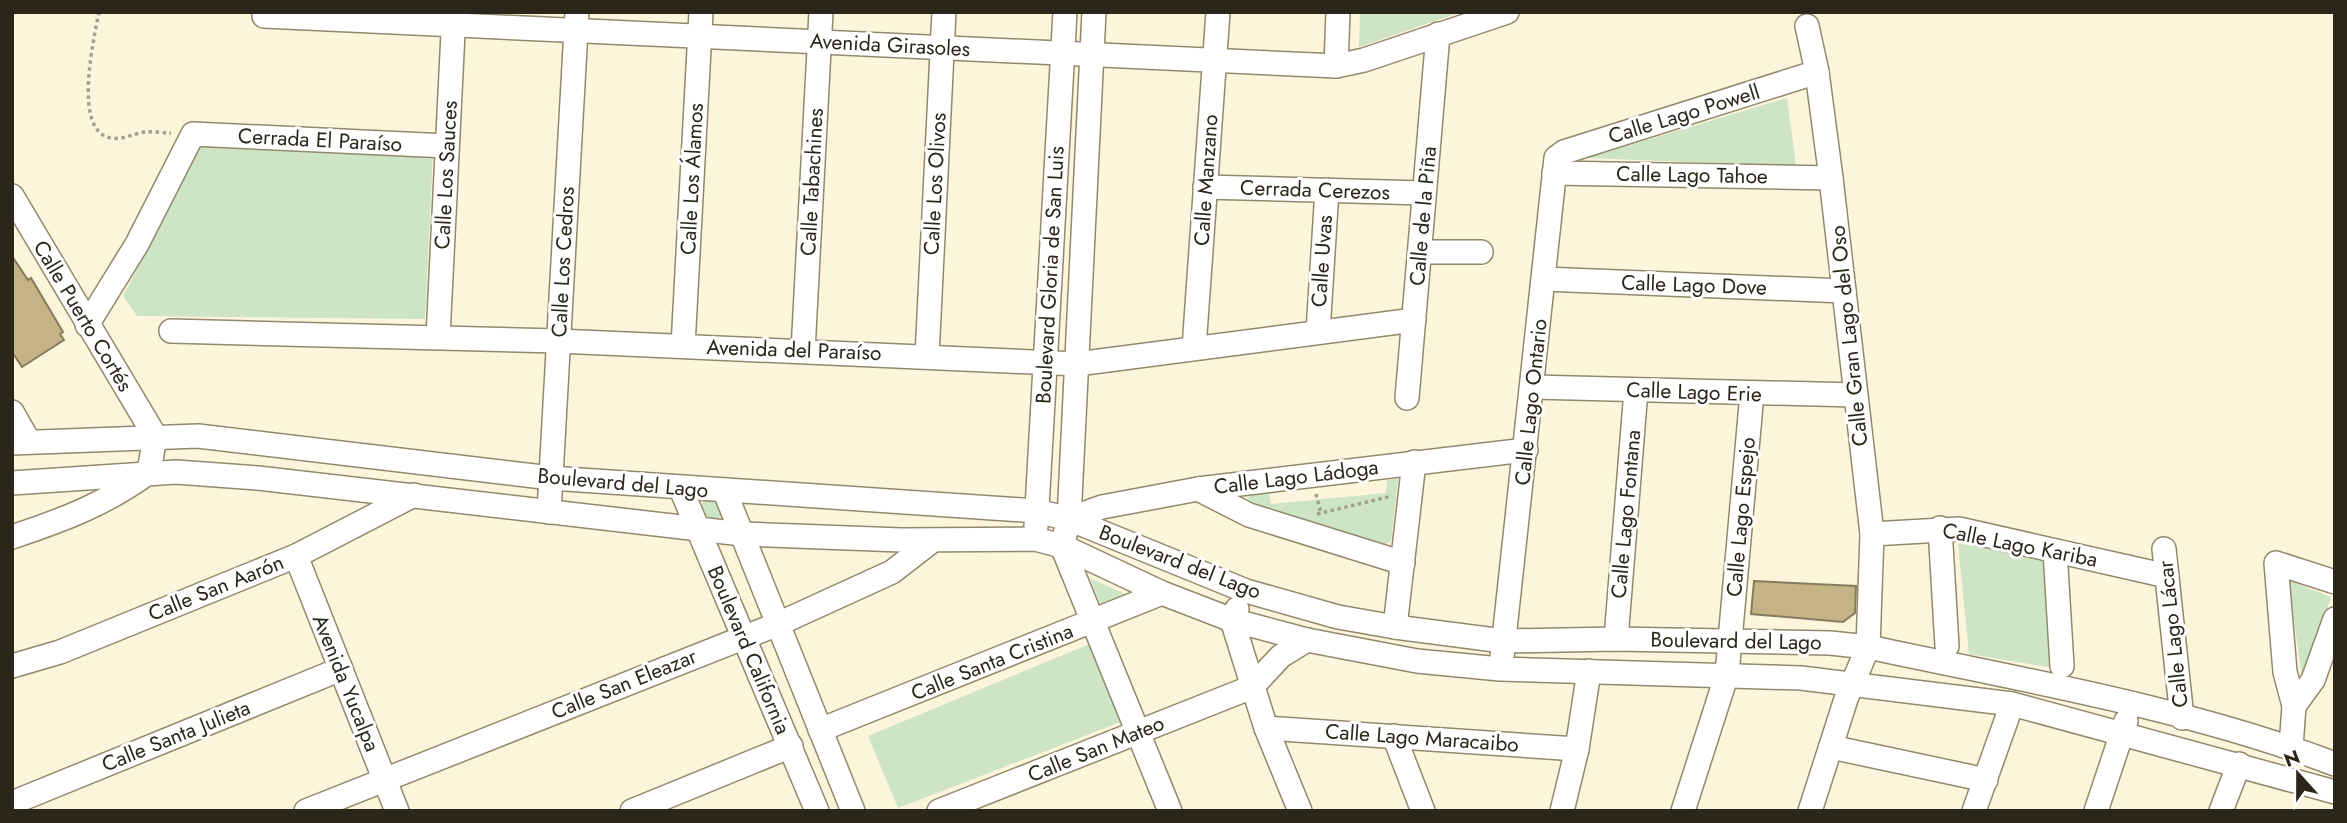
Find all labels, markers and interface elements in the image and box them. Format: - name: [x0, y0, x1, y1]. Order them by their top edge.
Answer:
- street label: Avenida Girasoles: [809, 26, 971, 64]
- street label: Calle Lago Powell: [1605, 77, 1763, 151]
- street label: Calle Los Sauces: [427, 100, 465, 250]
- street label: Calle Los Álamos: [673, 102, 711, 256]
- street label: Calle Tabachines: [793, 107, 831, 257]
- street label: Calle Los Olivos: [916, 112, 954, 256]
- street label: Calle Manzano: [1186, 113, 1226, 247]
- street label: Cerrada El Paraíso: [237, 121, 403, 159]
- street label: Boulevard Gloria de San Luis: [1028, 145, 1072, 405]
- street label: Calle de la Piña: [1402, 145, 1444, 287]
- street label: Calle Lago Tahoe: [1616, 159, 1768, 191]
- street label: Cerrada Cerezos: [1240, 172, 1390, 208]
- street label: Calle Los Cedros: [544, 186, 582, 338]
- street label: Calle Uvas: [1304, 214, 1340, 308]
- street label: Calle Gran Lago del Oso: [1822, 224, 1876, 448]
- street label: Calle Puerto Cortés: [26, 235, 140, 397]
- street label: Calle Lago Dove: [1621, 267, 1768, 303]
- street label: Calle Lago Ontario: [1507, 317, 1555, 487]
- street label: Avenida del Paraíso: [706, 332, 882, 368]
- street label: Calle Lago Erie: [1626, 375, 1762, 409]
- street label: Calle Lago Fontana: [1604, 428, 1648, 600]
- street label: Calle Lago Espejo: [1719, 436, 1763, 598]
- street label: Calle Lago Ládoga: [1212, 452, 1380, 502]
- street label: Boulevard del Lago: [536, 461, 710, 505]
- street label: Calle Lago Kariba: [1940, 515, 2100, 575]
- street label: Boulevard del Lago: [1095, 517, 1265, 607]
- street label: Calle San Aarón: [144, 547, 288, 629]
- street label: Calle Lago Lácar: [2150, 558, 2196, 709]
- street label: Boulevard California: [700, 561, 798, 739]
- street label: Avenida Yucalpa: [305, 610, 387, 756]
- street label: Calle Santa Cristina: [906, 616, 1078, 708]
- street label: Boulevard del Lago: [1650, 625, 1822, 657]
- street label: Calle San Eleazar: [547, 641, 702, 727]
- street label: Calle Santa Julieta: [97, 693, 255, 779]
- street label: Calle San Mateo: [1023, 708, 1169, 790]
- street label: Calle Lago Maracaibo: [1324, 716, 1520, 760]
- north arrow: [2263, 739, 2333, 809]
- text: N: [2280, 743, 2304, 774]

